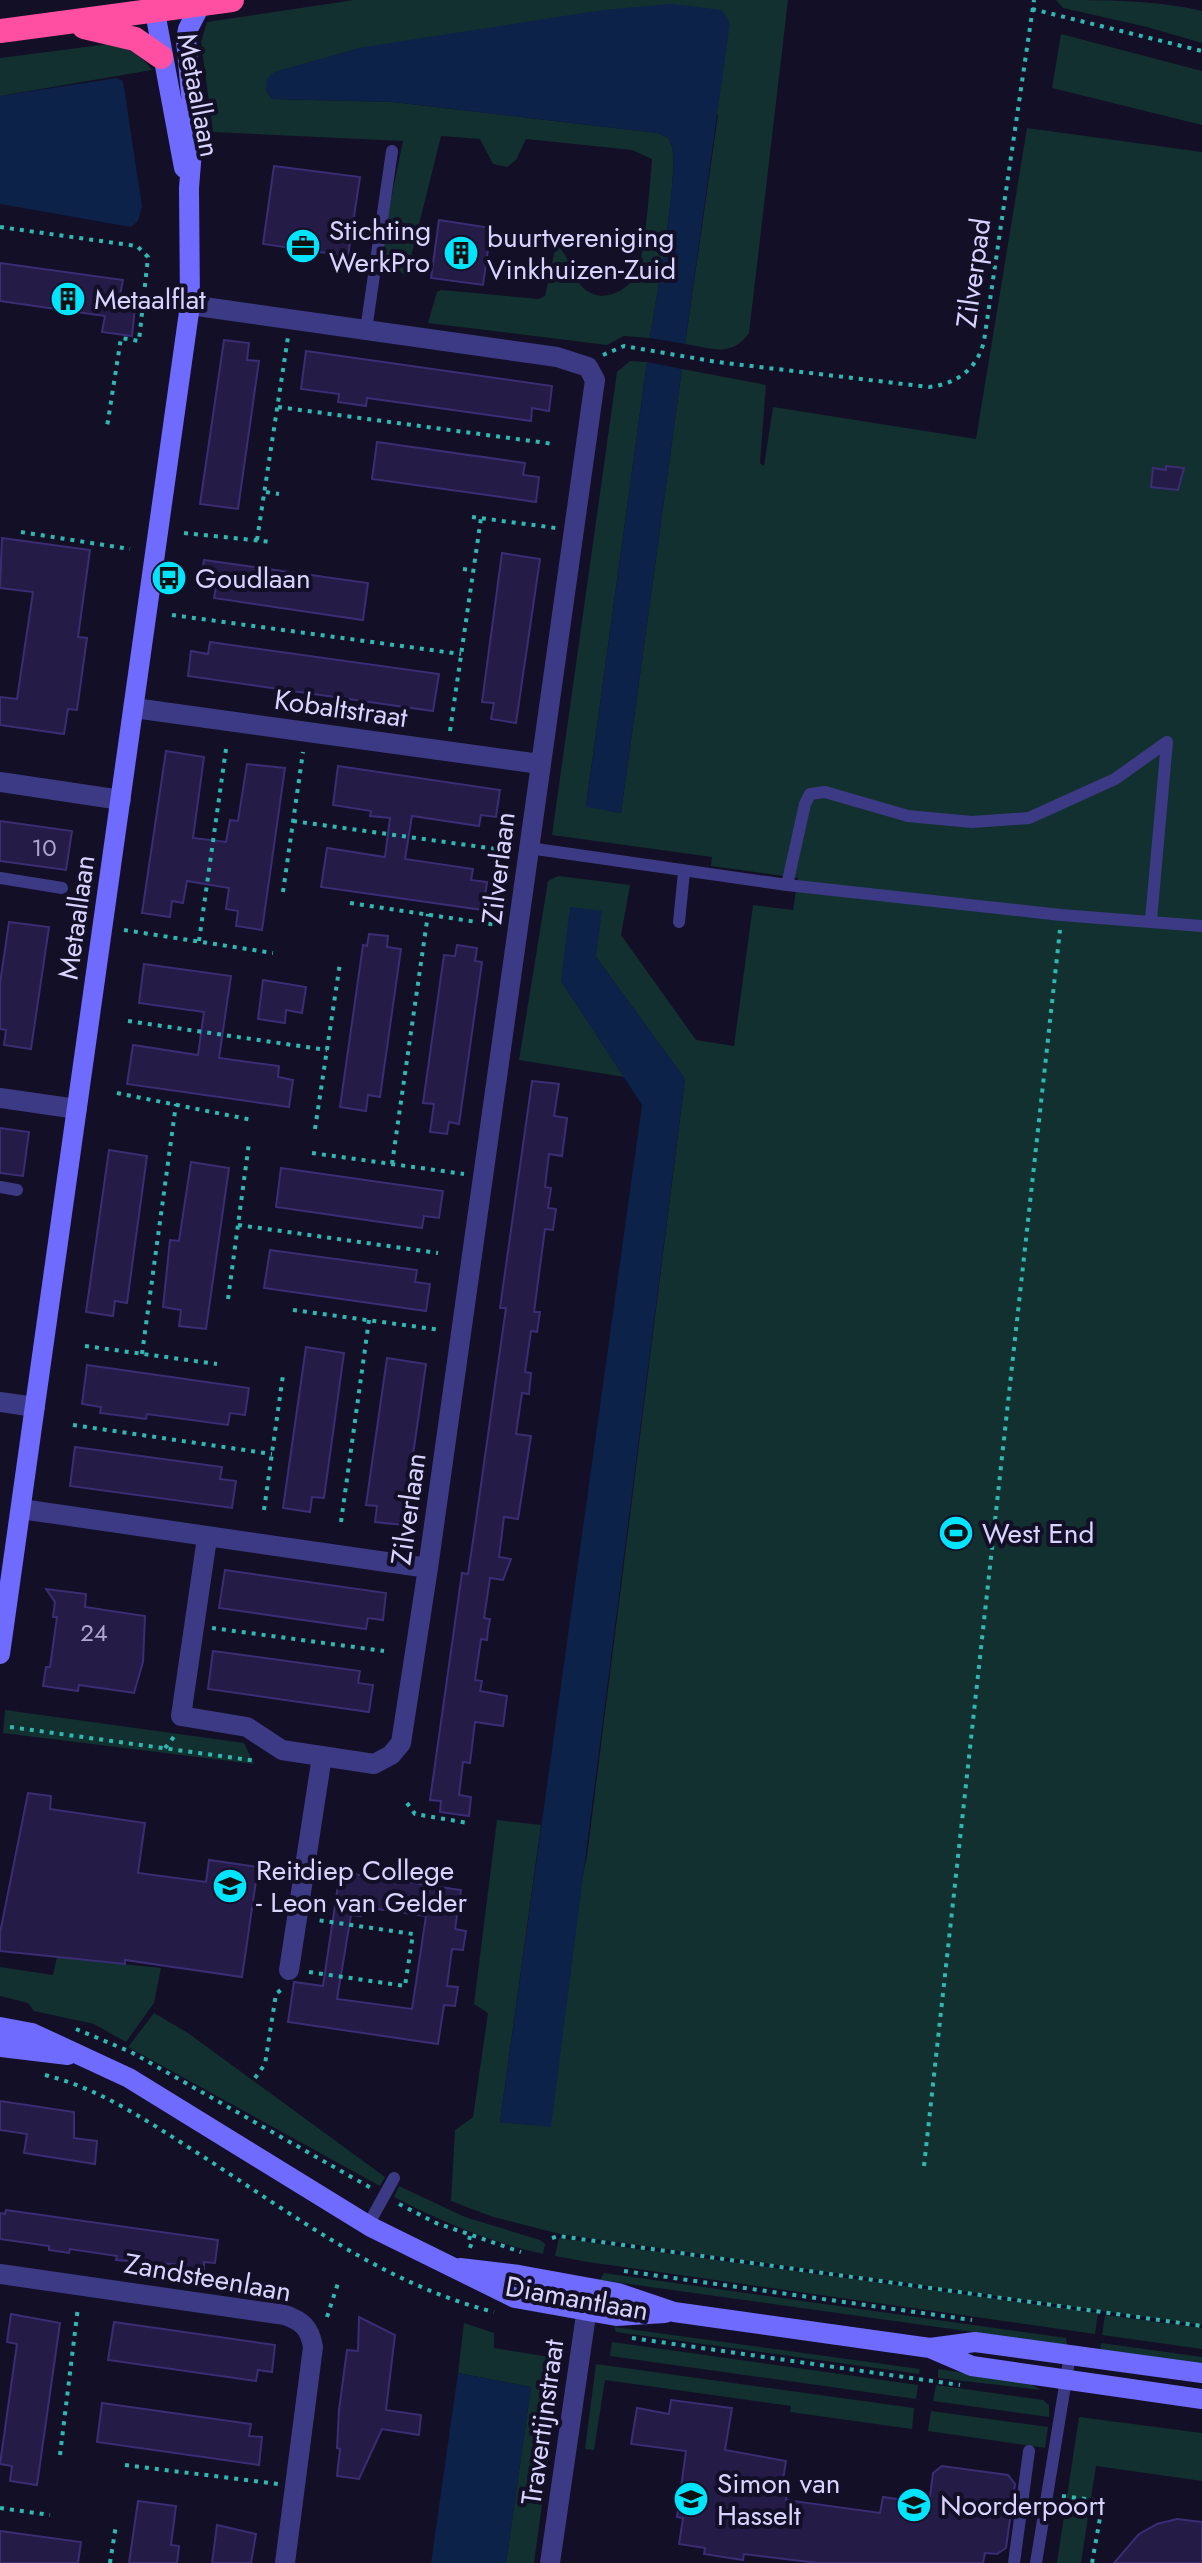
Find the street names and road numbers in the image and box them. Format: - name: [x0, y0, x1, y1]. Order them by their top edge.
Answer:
- street label: Metaallaan: [166, 30, 231, 160]
- street label: Zilverpad: [946, 216, 1001, 331]
- street label: Kobaltstraat: [272, 679, 410, 738]
- street label: Zilverlaan: [471, 809, 526, 927]
- street label: Metaallaan: [47, 852, 106, 982]
- street label: Zilverlaan: [380, 1450, 437, 1568]
- street label: Zandsteenlaan: [121, 2243, 295, 2312]
- street label: Diamantlaan: [502, 2266, 652, 2331]
- street label: Travertijnstraat: [511, 2336, 574, 2507]

